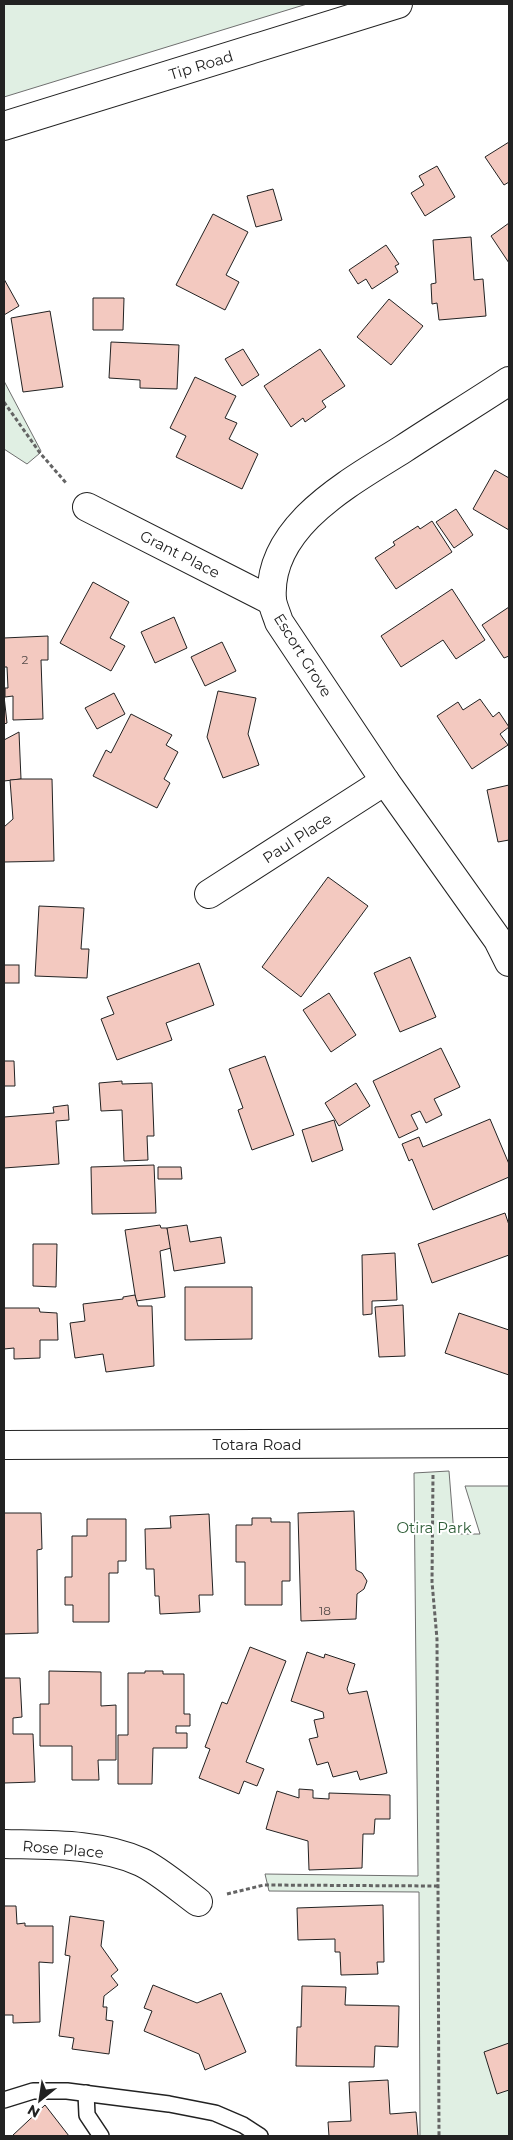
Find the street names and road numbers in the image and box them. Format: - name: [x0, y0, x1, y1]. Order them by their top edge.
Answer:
- street label: Tip Road: [167, 46, 235, 84]
- street label: Grant Place: [137, 526, 223, 582]
- street label: Escort Grove: [270, 610, 336, 700]
- street label: Paul Place: [259, 809, 335, 867]
- street label: Totara Road: [212, 1435, 302, 1454]
- street label: Rose Place: [22, 1836, 104, 1862]

